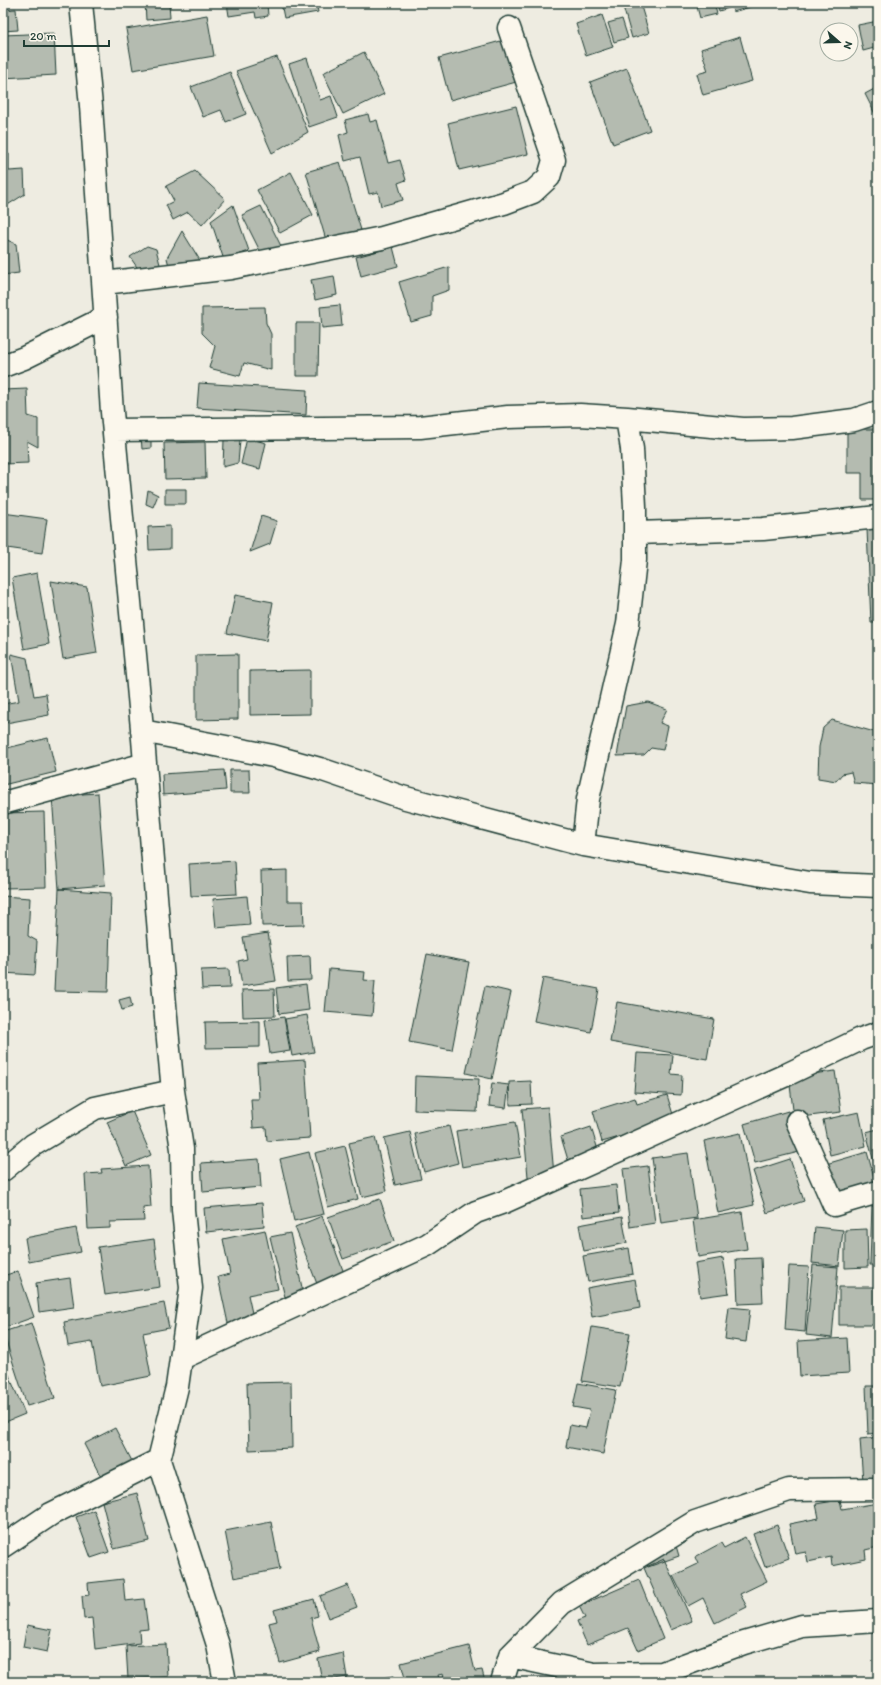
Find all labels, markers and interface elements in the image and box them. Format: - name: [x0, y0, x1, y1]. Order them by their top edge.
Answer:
- scale bar: [24, 22, 109, 48]
- north arrow: [819, 22, 859, 62]
- text: 20 m: [30, 29, 57, 43]
- text: N: [841, 40, 855, 51]

